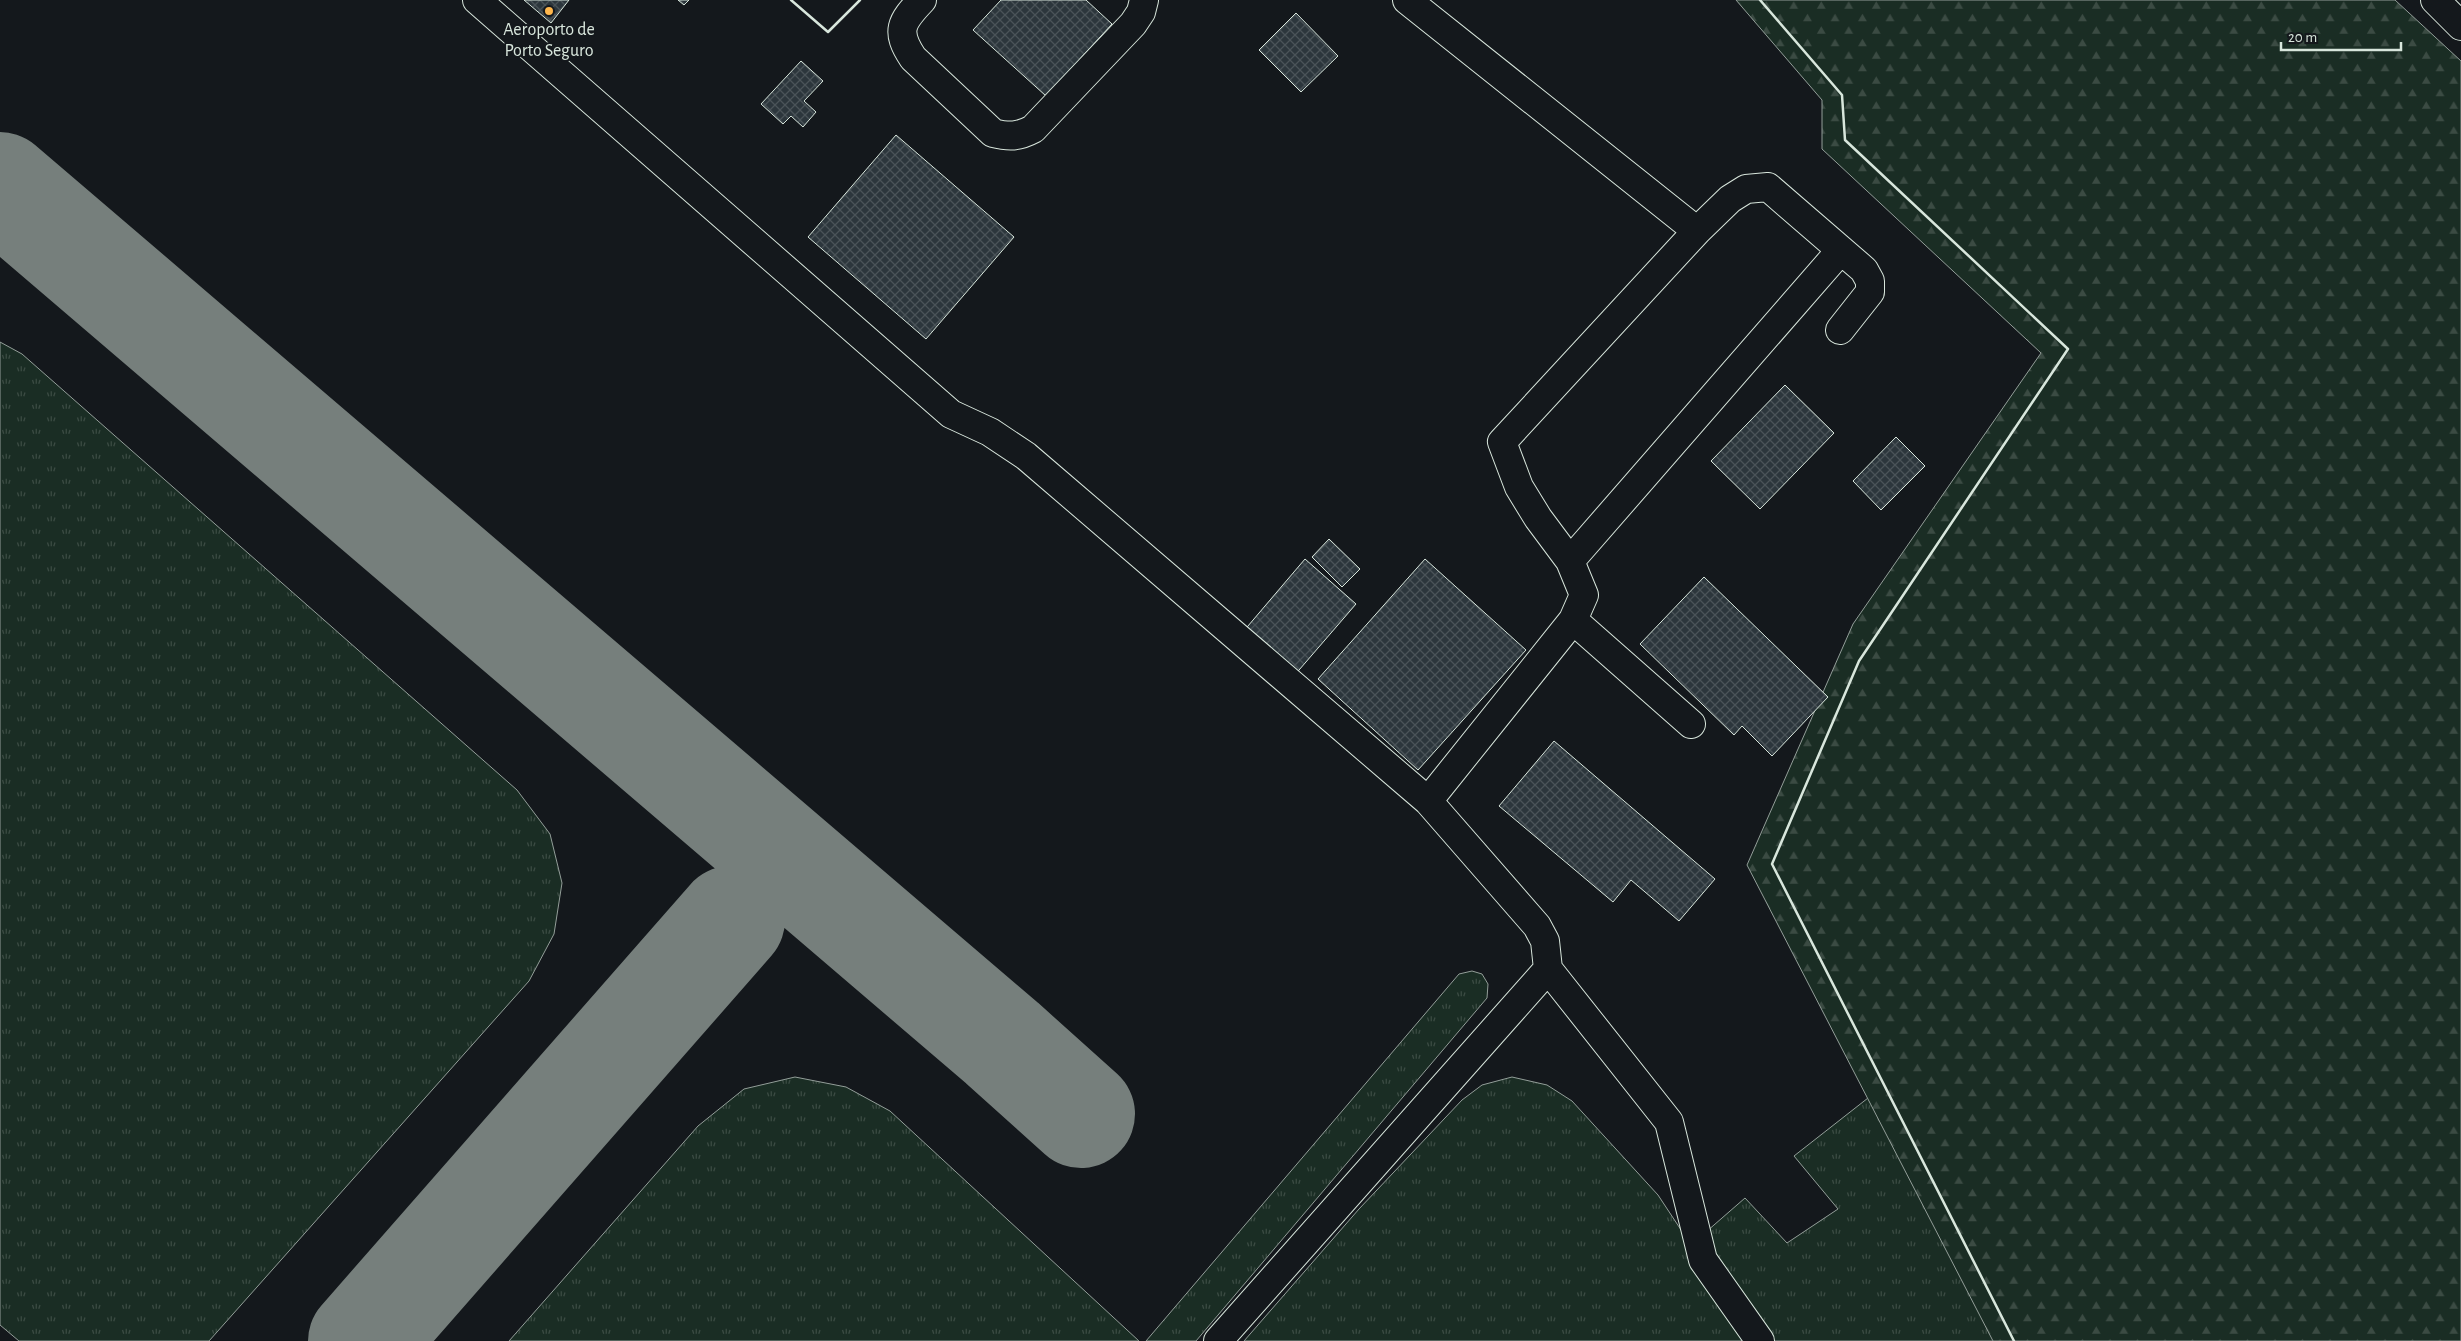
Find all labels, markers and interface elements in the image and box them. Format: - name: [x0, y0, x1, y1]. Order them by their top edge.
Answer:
- marker: Aeroporto de Porto Seguro: [543, 5, 555, 17]
- scale bar: [2281, 20, 2401, 52]
- place label: Aeroporto de Porto Seguro: [503, 21, 595, 60]
- text: 20 m: [2288, 30, 2317, 45]

